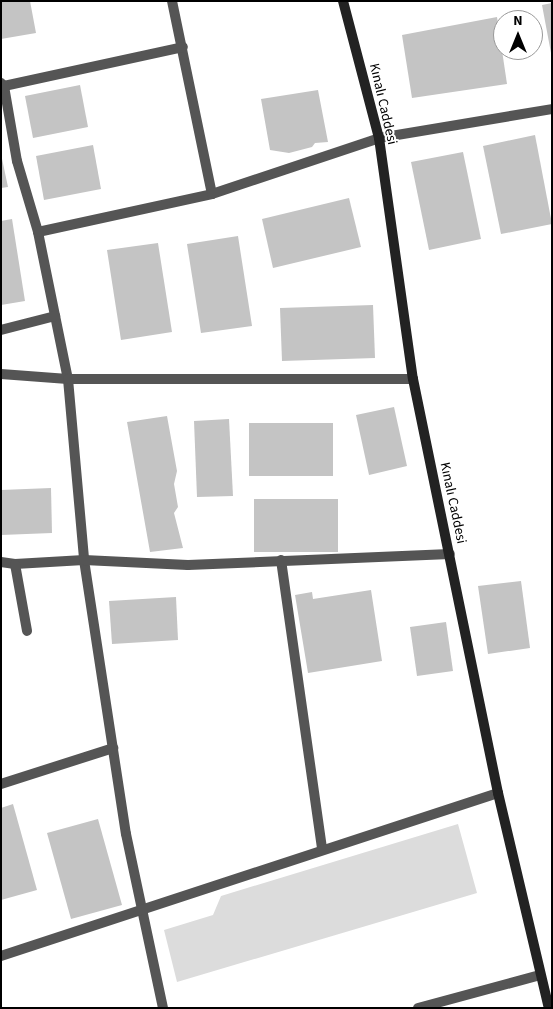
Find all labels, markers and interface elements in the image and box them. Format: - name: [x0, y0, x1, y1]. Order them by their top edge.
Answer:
- north arrow: [493, 10, 543, 60]
- text: N: [513, 11, 523, 31]
- street label: Kınalı Caddesi: [365, 62, 401, 146]
- street label: Kınalı Caddesi: [436, 461, 470, 545]

